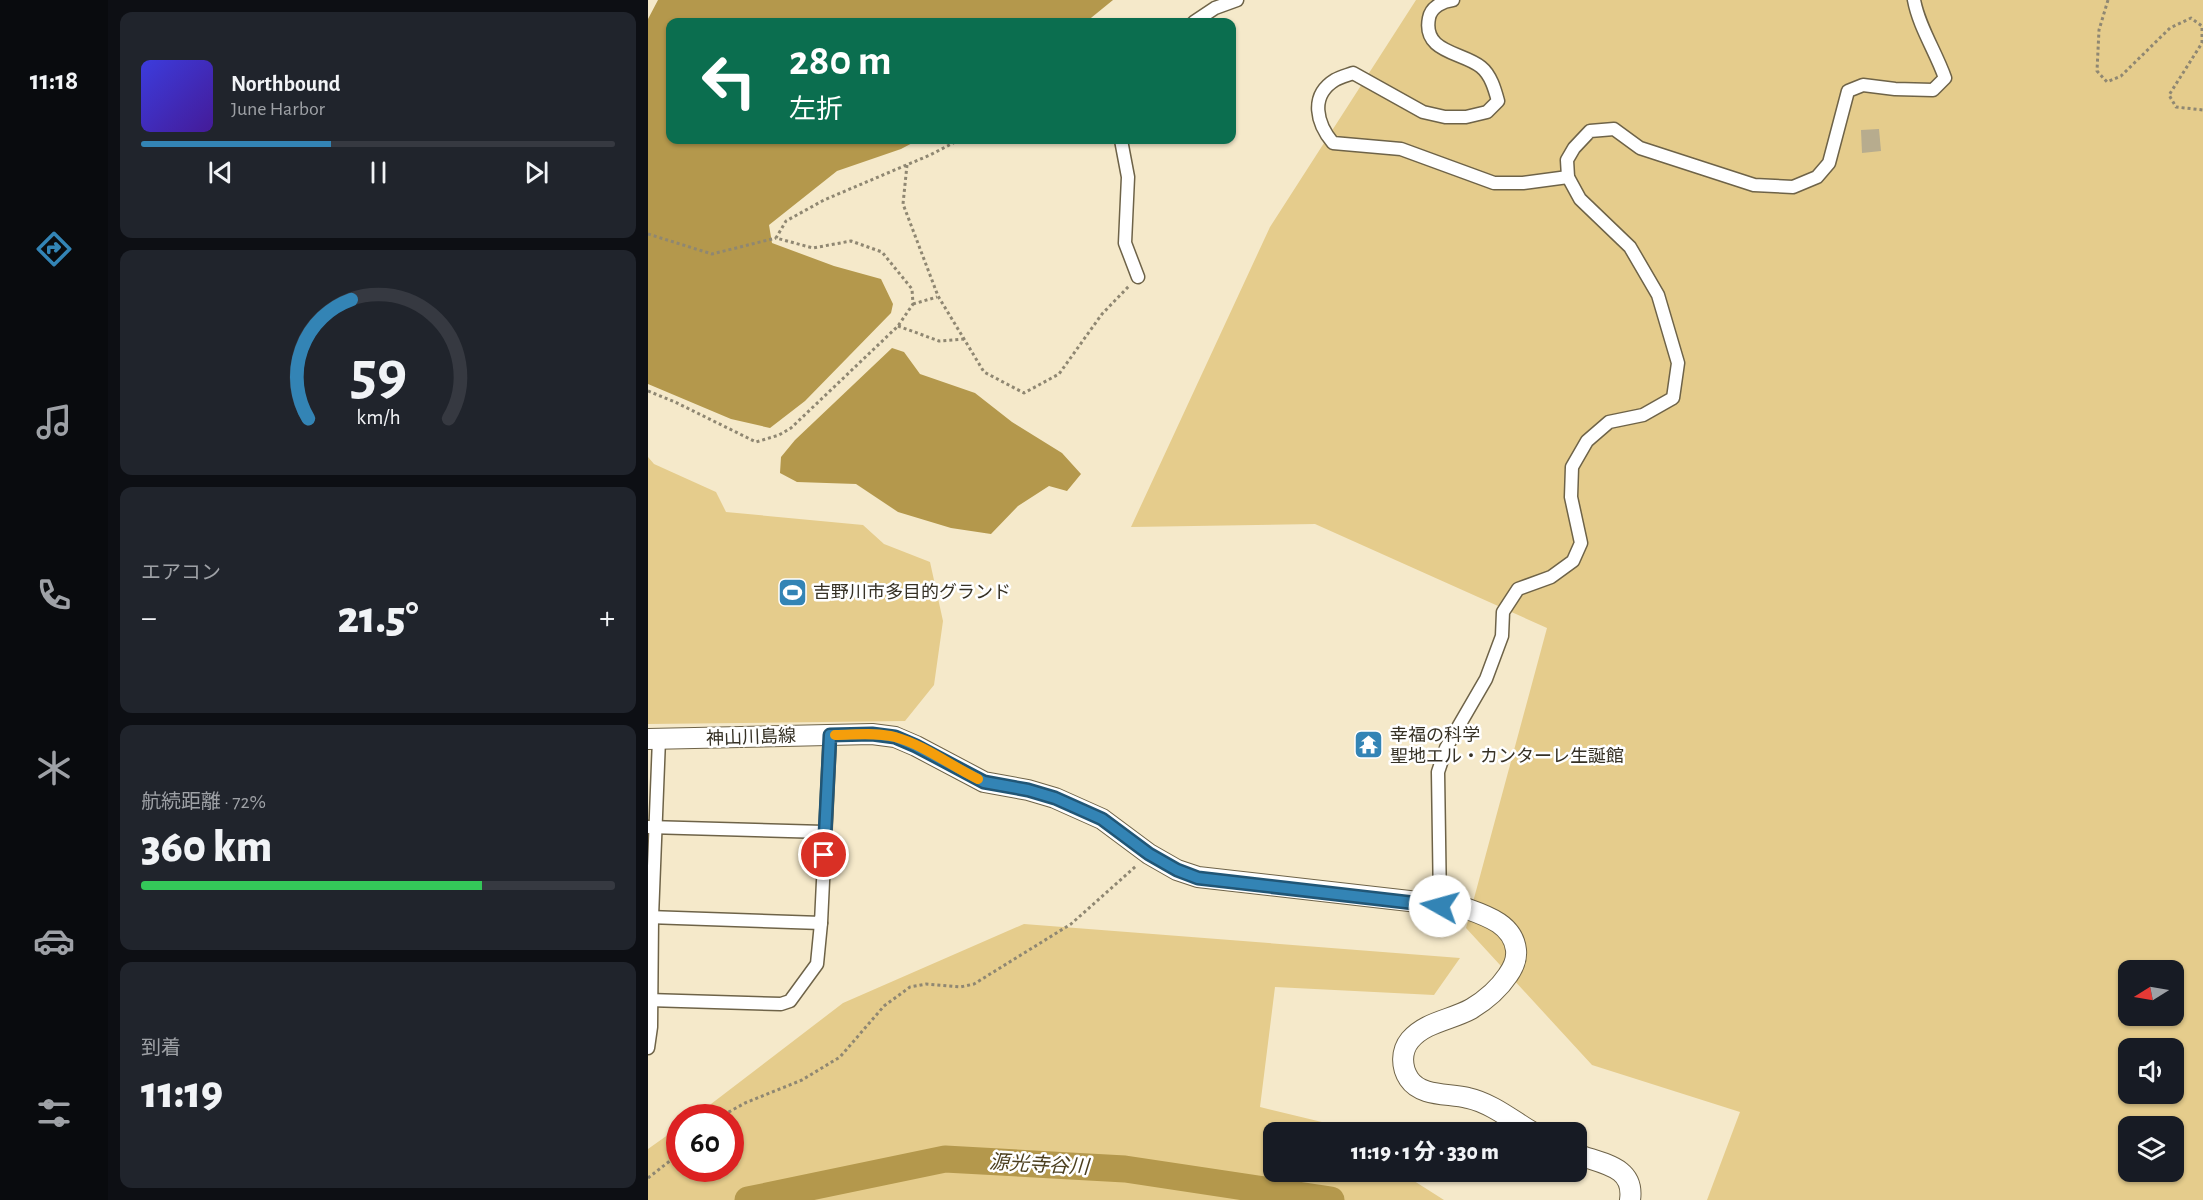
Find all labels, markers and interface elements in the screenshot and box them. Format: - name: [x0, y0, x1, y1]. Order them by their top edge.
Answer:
- text: 280 m: [789, 40, 892, 82]
- icon: left: [690, 42, 768, 120]
- text: 11:18: [30, 67, 78, 94]
- text: Northbound: [231, 73, 340, 95]
- text: 左折: [789, 96, 843, 123]
- text: June Harbor: [231, 99, 325, 119]
- icon: previous: [204, 156, 237, 189]
- icon: pause: [362, 156, 395, 189]
- icon: next: [520, 156, 553, 189]
- icon: directions: [33, 228, 75, 270]
- text: 59: [349, 344, 407, 406]
- icon: music: [33, 401, 75, 443]
- text: km/h: [356, 408, 400, 429]
- text: エアコン: [141, 563, 221, 583]
- icon: phone: [33, 574, 75, 616]
- sports icon: 吉野川市多目的グランド: [776, 576, 808, 608]
- place label: 吉野川市多目的グランド: [813, 582, 1011, 602]
- text: 21.5°: [337, 596, 419, 641]
- text: −: [141, 602, 157, 635]
- text: +: [599, 602, 615, 635]
- street label: 神山川島線: [706, 725, 796, 749]
- place label: 幸福の科学 聖地エル・カンターレ生誕館: [1390, 725, 1624, 766]
- temple icon: 幸福の科学 聖地エル・カンターレ生誕館: [1353, 729, 1385, 761]
- icon: climate: [33, 747, 75, 789]
- text: 航続距離 · 72%: [141, 792, 266, 812]
- text: 360 km: [141, 825, 272, 870]
- pin: [798, 829, 849, 880]
- icon: arrive: [807, 838, 840, 871]
- position arrow: [1408, 874, 1472, 938]
- icon: car: [33, 920, 75, 962]
- north arrow: [2118, 960, 2184, 1026]
- map controls: [2118, 960, 2184, 1182]
- text: 到着: [141, 1038, 181, 1058]
- button: sound: [2118, 1038, 2184, 1104]
- text: 11:19: [141, 1071, 223, 1116]
- icon: filters: [33, 1092, 75, 1134]
- speed limit sign: 60: [666, 1104, 744, 1182]
- button: layers: [2118, 1116, 2184, 1182]
- text: 11:19 · 1 分 · 330 m: [1351, 1141, 1499, 1163]
- water label: 源光寺谷川: [988, 1151, 1091, 1178]

